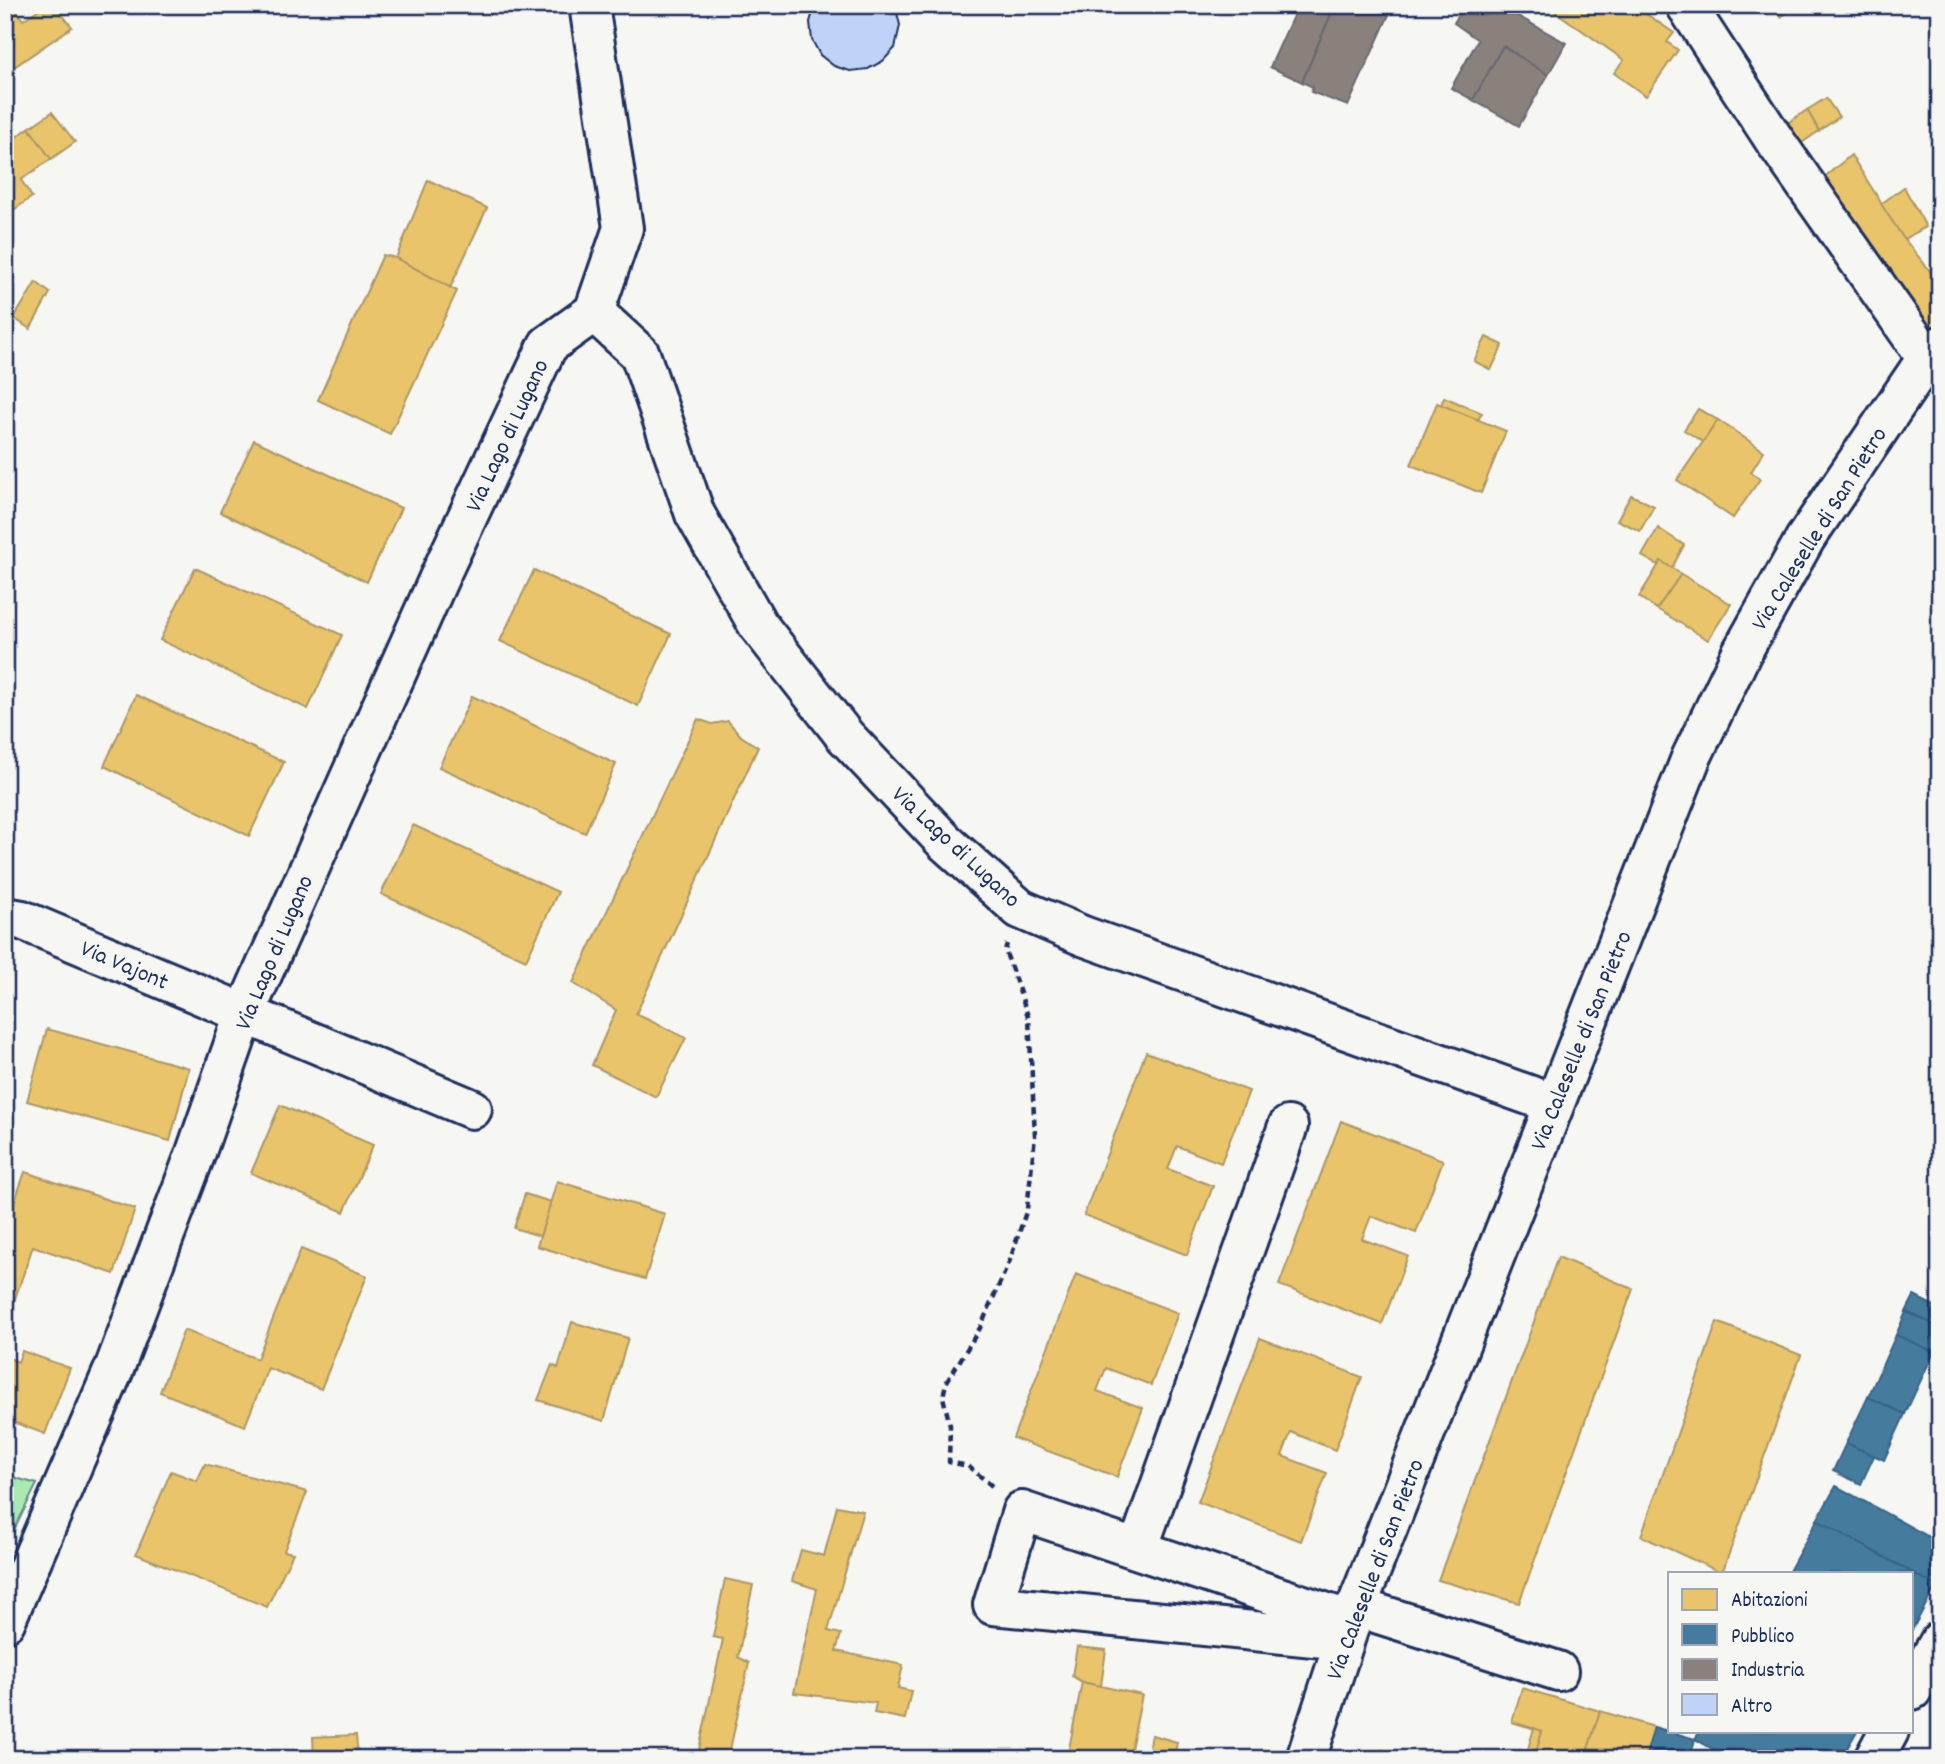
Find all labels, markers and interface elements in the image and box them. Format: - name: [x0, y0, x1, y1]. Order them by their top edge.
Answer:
- street label: Via Lago di Lugano: [458, 354, 559, 518]
- street label: Via Caleselle di San Pietro: [1744, 421, 1897, 638]
- street label: Via Lago di Lugano: [883, 779, 1027, 917]
- street label: Via Lago di Lugano: [228, 870, 324, 1036]
- street label: Via Caleselle di San Pietro: [1523, 926, 1642, 1156]
- street label: Via Vajont: [75, 933, 173, 1001]
- street label: Via Caleselle di San Pietro: [1319, 1455, 1435, 1685]
- legend: [1668, 1572, 1913, 1732]
- text: Abitazioni: [1731, 1587, 1808, 1617]
- text: Pubblico: [1731, 1623, 1794, 1653]
- text: Industria: [1731, 1657, 1805, 1687]
- text: Altro: [1731, 1693, 1772, 1723]

